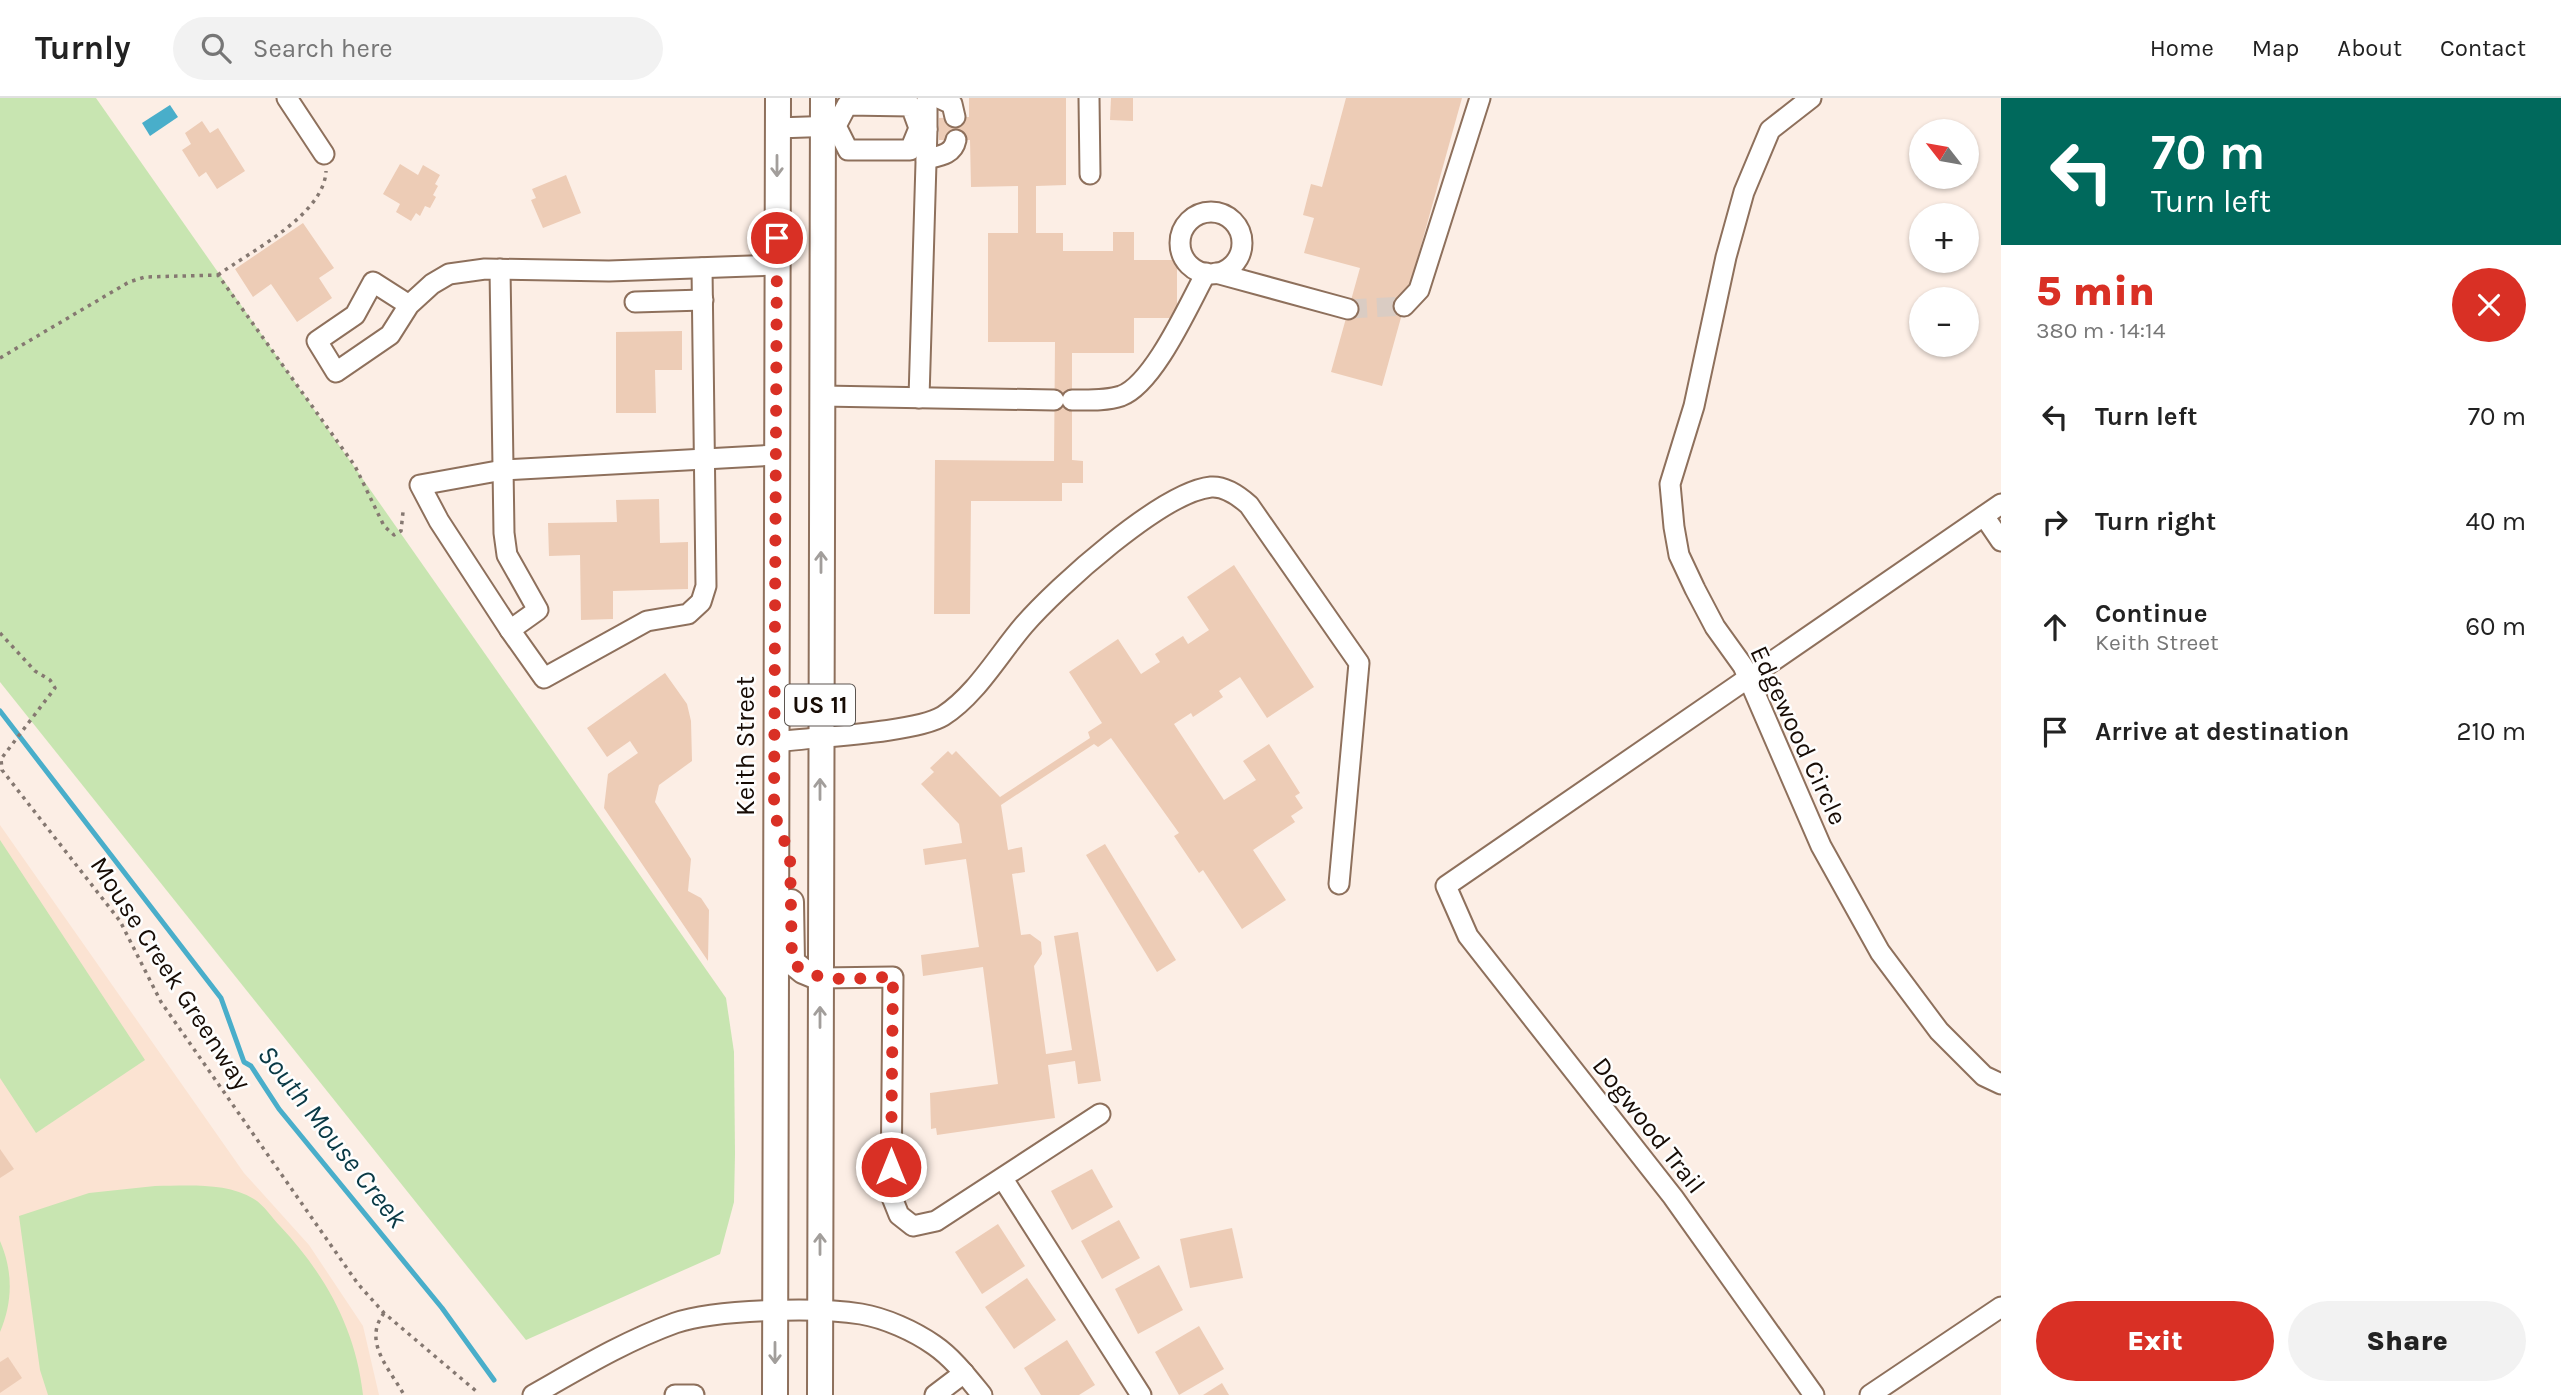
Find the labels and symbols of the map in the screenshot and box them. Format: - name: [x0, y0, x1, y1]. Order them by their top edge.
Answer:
- north arrow: [1909, 119, 1979, 189]
- one-way arrow: [770, 154, 784, 177]
- pin: [747, 208, 807, 268]
- one-way arrow: [814, 550, 828, 573]
- street label: Edgewood Circle: [1744, 641, 1854, 830]
- street label: Keith Street: [730, 676, 761, 816]
- road number: US 11: [785, 684, 855, 726]
- one-way arrow: [813, 778, 827, 801]
- street label: Mouse Creek Greenway: [84, 851, 258, 1096]
- one-way arrow: [813, 1005, 827, 1028]
- water label: South Mouse Creek: [251, 1038, 415, 1235]
- street label: Dogwood Trail: [1586, 1051, 1712, 1200]
- position arrow: [854, 1130, 928, 1204]
- one-way arrow: [813, 1233, 827, 1256]
- one-way arrow: [768, 1341, 782, 1364]

